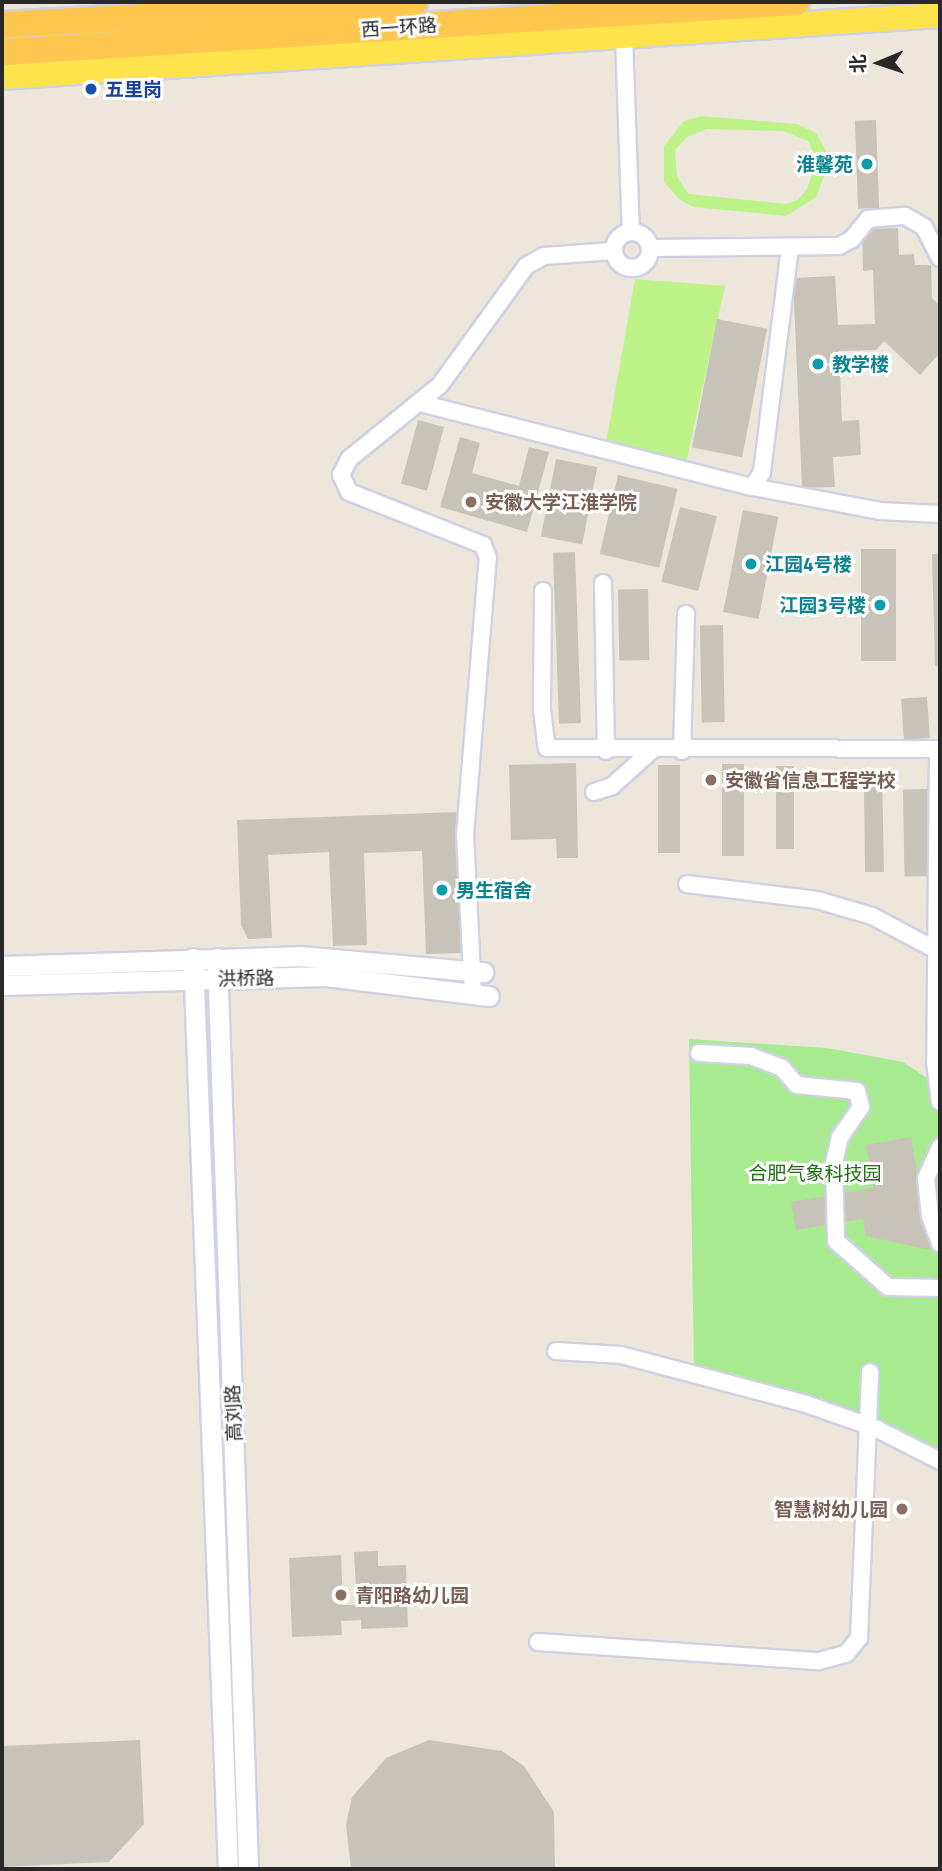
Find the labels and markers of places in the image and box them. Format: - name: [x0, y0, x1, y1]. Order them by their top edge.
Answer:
- place label: 五里岗: [105, 78, 162, 100]
- marker: 五里岗: [83, 81, 99, 97]
- place label: 淮馨苑: [796, 153, 853, 175]
- marker: 淮馨苑: [859, 156, 875, 172]
- place label: 教学楼: [832, 353, 889, 375]
- marker: 教学楼: [810, 356, 826, 372]
- place label: 安徽大学江淮学院: [485, 491, 637, 513]
- marker: 安徽大学江淮学院: [463, 494, 479, 510]
- place label: 江园4号楼: [765, 553, 852, 575]
- marker: 江园4号楼: [743, 556, 759, 572]
- place label: 江园3号楼: [779, 594, 866, 616]
- marker: 江园3号楼: [872, 597, 888, 613]
- place label: 安徽省信息工程学校: [725, 769, 896, 791]
- marker: 安徽省信息工程学校: [703, 772, 719, 788]
- place label: 男生宿舍: [456, 879, 532, 901]
- marker: 男生宿舍: [434, 882, 450, 898]
- place label: 智慧树幼儿园: [774, 1498, 888, 1520]
- marker: 智慧树幼儿园: [894, 1501, 910, 1517]
- place label: 青阳路幼儿园: [355, 1584, 469, 1606]
- marker: 青阳路幼儿园: [333, 1587, 349, 1603]

